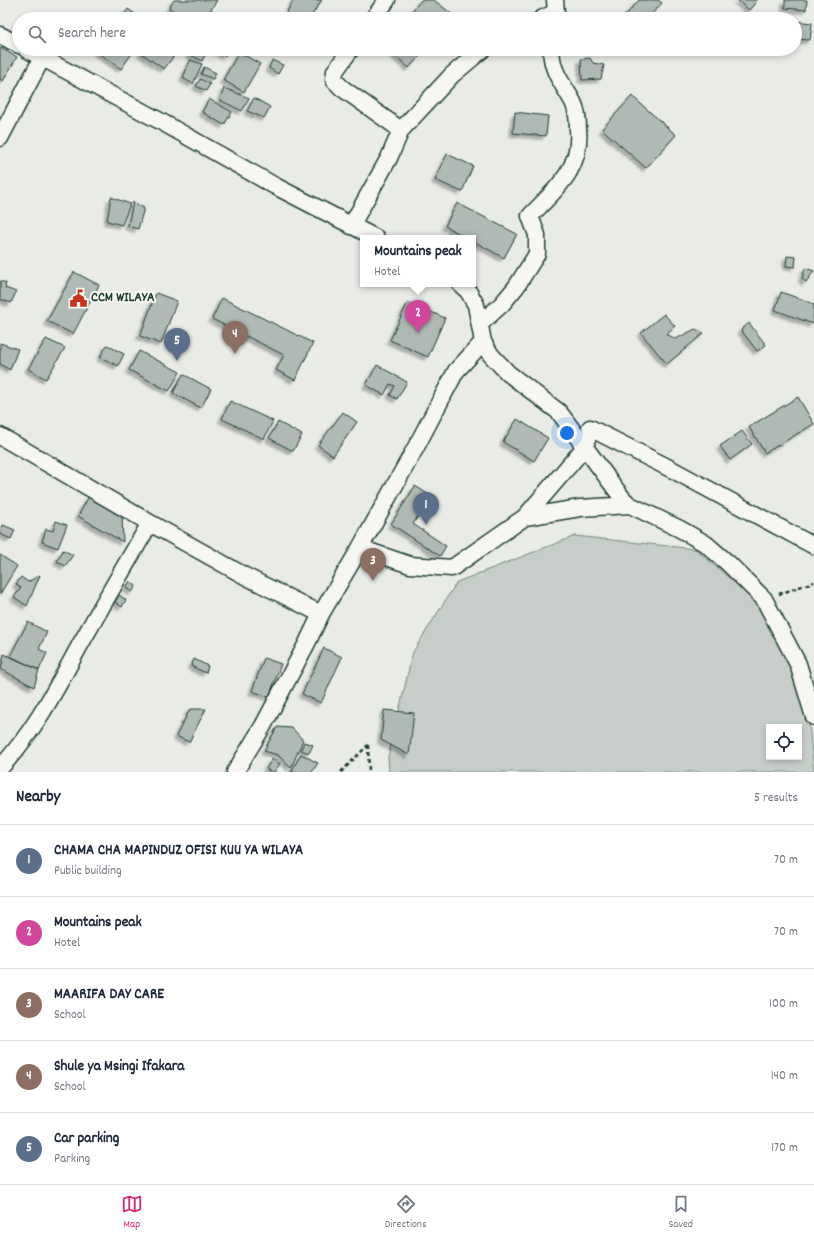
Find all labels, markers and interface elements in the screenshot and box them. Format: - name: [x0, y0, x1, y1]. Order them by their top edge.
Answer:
- search box: [12, 12, 802, 56]
- icon: search: [26, 23, 48, 45]
- text: Search here: [58, 23, 126, 45]
- popup: [360, 235, 476, 287]
- text: Mountains peak: [374, 241, 462, 263]
- text: Hotel: [374, 263, 400, 282]
- public building icon: CCM WILAYA: [68, 288, 88, 308]
- place label: CCM WILAYA: [91, 288, 155, 308]
- pin: 2: [405, 300, 431, 333]
- pin: 4: [222, 321, 248, 354]
- pin: 5: [164, 328, 190, 361]
- your location: [557, 423, 577, 443]
- pin: 1: [413, 492, 439, 525]
- pin: 3: [360, 548, 386, 581]
- map controls: [766, 724, 802, 760]
- button: locate: [766, 724, 802, 760]
- text: Nearby: [16, 786, 60, 810]
- text: 5 results: [754, 789, 798, 808]
- text: CHAMA CHA MAPINDUZ OFISI KUU YA WILAYA: [54, 840, 303, 862]
- text: 1: [28, 851, 30, 870]
- text: 70 m: [774, 851, 798, 870]
- text: Public building: [54, 862, 122, 881]
- text: Mountains peak: [54, 912, 142, 934]
- text: 2: [26, 923, 32, 942]
- text: 70 m: [774, 923, 798, 942]
- text: Hotel: [54, 934, 80, 953]
- text: MAARIFA DAY CARE: [54, 984, 164, 1006]
- text: 3: [26, 995, 32, 1014]
- text: 100 m: [769, 995, 798, 1014]
- text: School: [54, 1006, 86, 1025]
- text: Shule ya Msingi Ifakara: [54, 1056, 184, 1078]
- text: 4: [26, 1067, 32, 1086]
- text: 140 m: [771, 1067, 798, 1086]
- text: School: [54, 1078, 86, 1097]
- text: Car parking: [54, 1128, 119, 1150]
- text: 5: [26, 1139, 32, 1158]
- text: 170 m: [771, 1139, 798, 1158]
- text: Parking: [54, 1150, 90, 1169]
- tab: Map: [121, 1193, 143, 1233]
- tab: Directions: [385, 1193, 427, 1233]
- tab: Saved: [668, 1193, 693, 1233]

